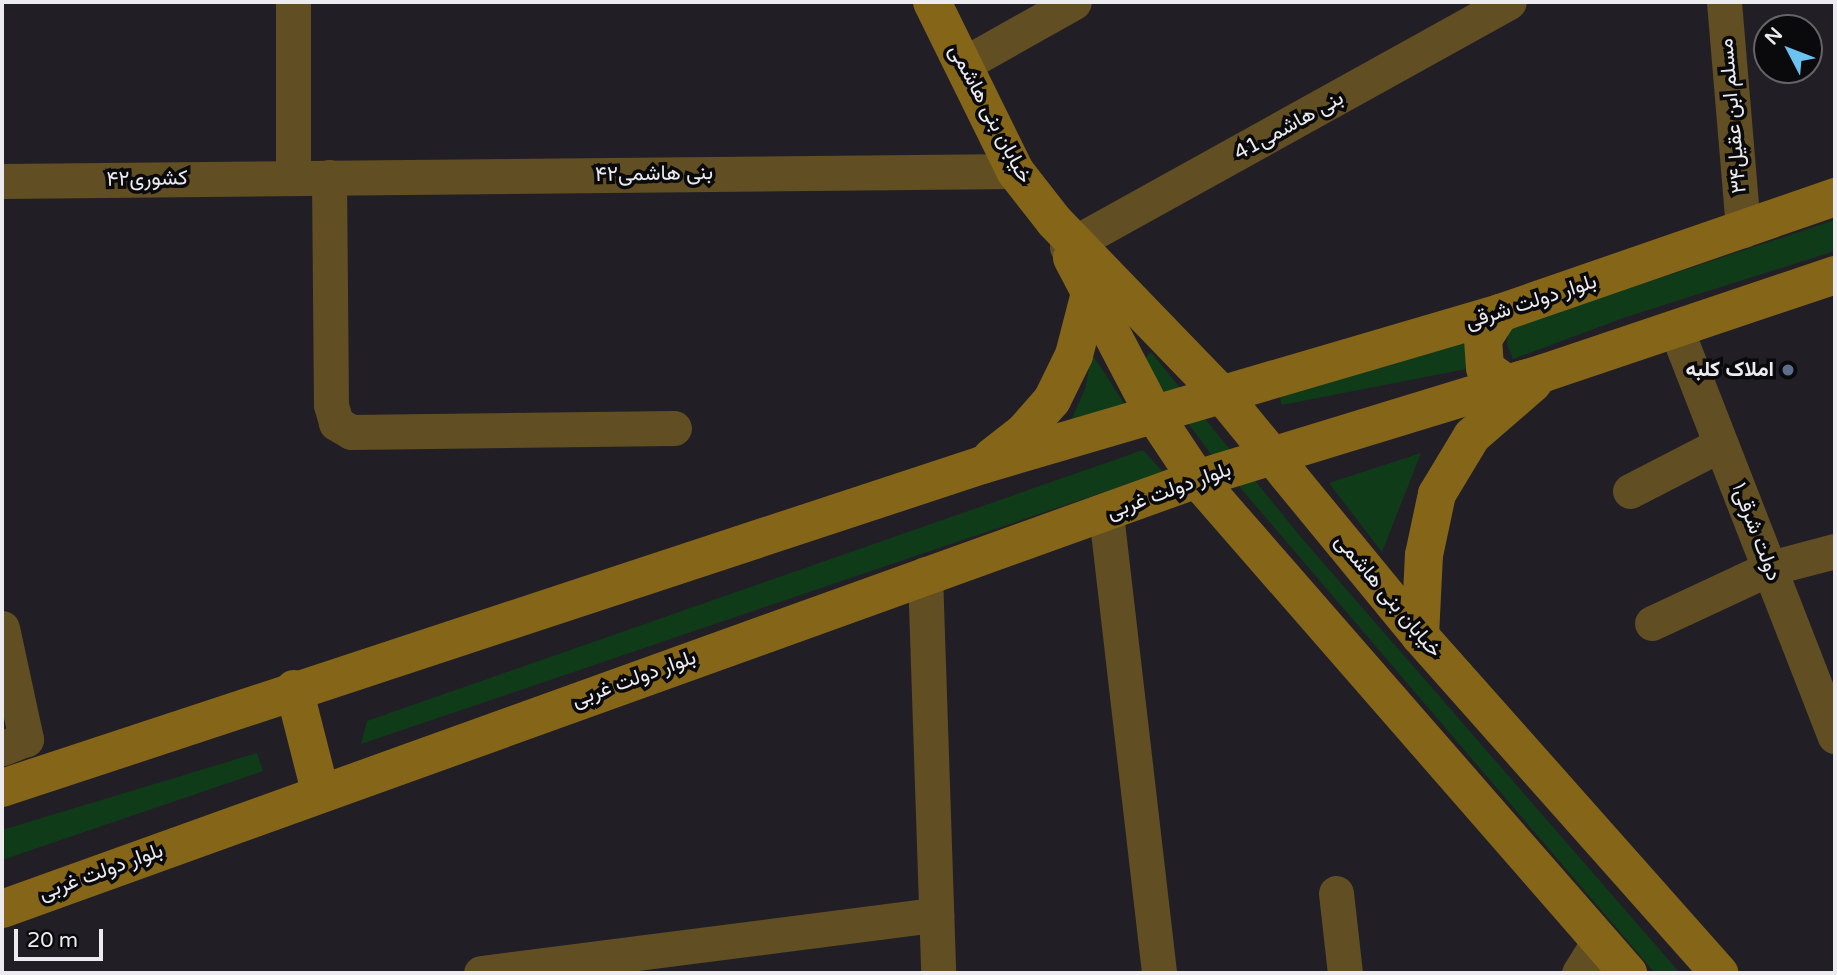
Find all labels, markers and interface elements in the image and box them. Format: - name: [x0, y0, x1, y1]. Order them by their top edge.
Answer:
- north arrow: [1753, 14, 1823, 84]
- text: N: [1761, 23, 1787, 49]
- street label: مسلم ابن عقیل۳۴: [1714, 37, 1752, 195]
- street label: خیابان بنی هاشمی: [943, 40, 1037, 188]
- street label: بنی هاشمی41: [1230, 86, 1348, 166]
- street label: بنی هاشمی۴۲: [595, 160, 713, 188]
- street label: کشوری۴۲: [106, 166, 188, 192]
- street label: بلوار دولت شرقی: [1462, 269, 1600, 335]
- place label: املاک کلبه: [1685, 357, 1774, 383]
- marker: املاک کلبه: [1780, 362, 1796, 378]
- street label: بلوار دولت غربی: [1103, 457, 1235, 525]
- street label: ۱دولت شرقی: [1726, 479, 1786, 585]
- street label: خیابان بنی هاشمی: [1329, 529, 1447, 663]
- street label: بلوار دولت غربی: [568, 645, 700, 713]
- street label: بلوار دولت غربی: [35, 838, 167, 906]
- scale bar: [18, 916, 107, 960]
- text: 20 m: [27, 928, 78, 953]

